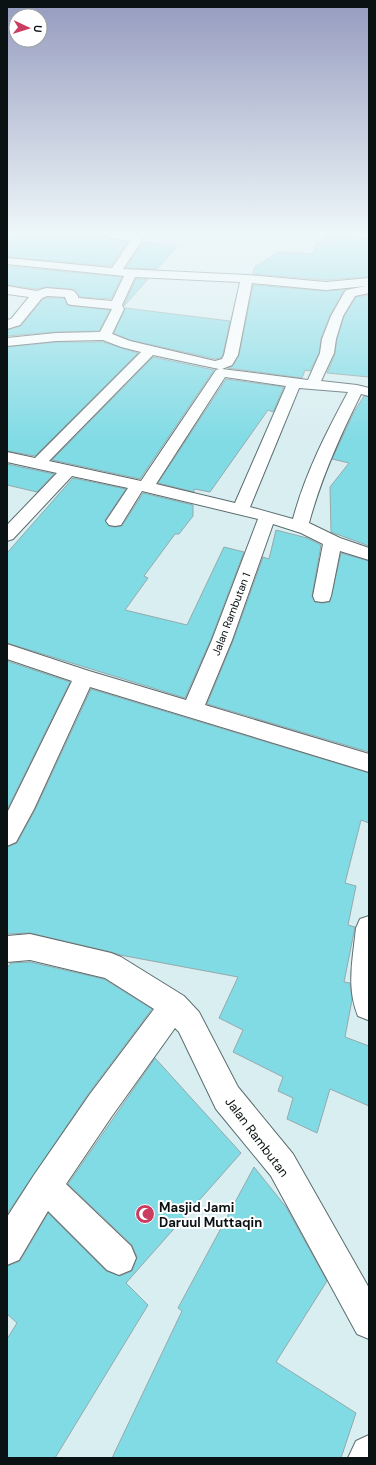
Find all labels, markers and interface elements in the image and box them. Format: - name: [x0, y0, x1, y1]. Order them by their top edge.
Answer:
- north arrow: [8, 8, 48, 48]
- text: U: [31, 24, 45, 33]
- street label: Jalan Rambutan 1: [209, 571, 253, 657]
- street label: Jalan Rambutan: [221, 1094, 293, 1180]
- place label: Masjid Jami Daruul Muttaqin: [159, 1199, 262, 1231]
- mosque icon: Masjid Jami Daruul Muttaqin: [134, 1203, 156, 1225]

